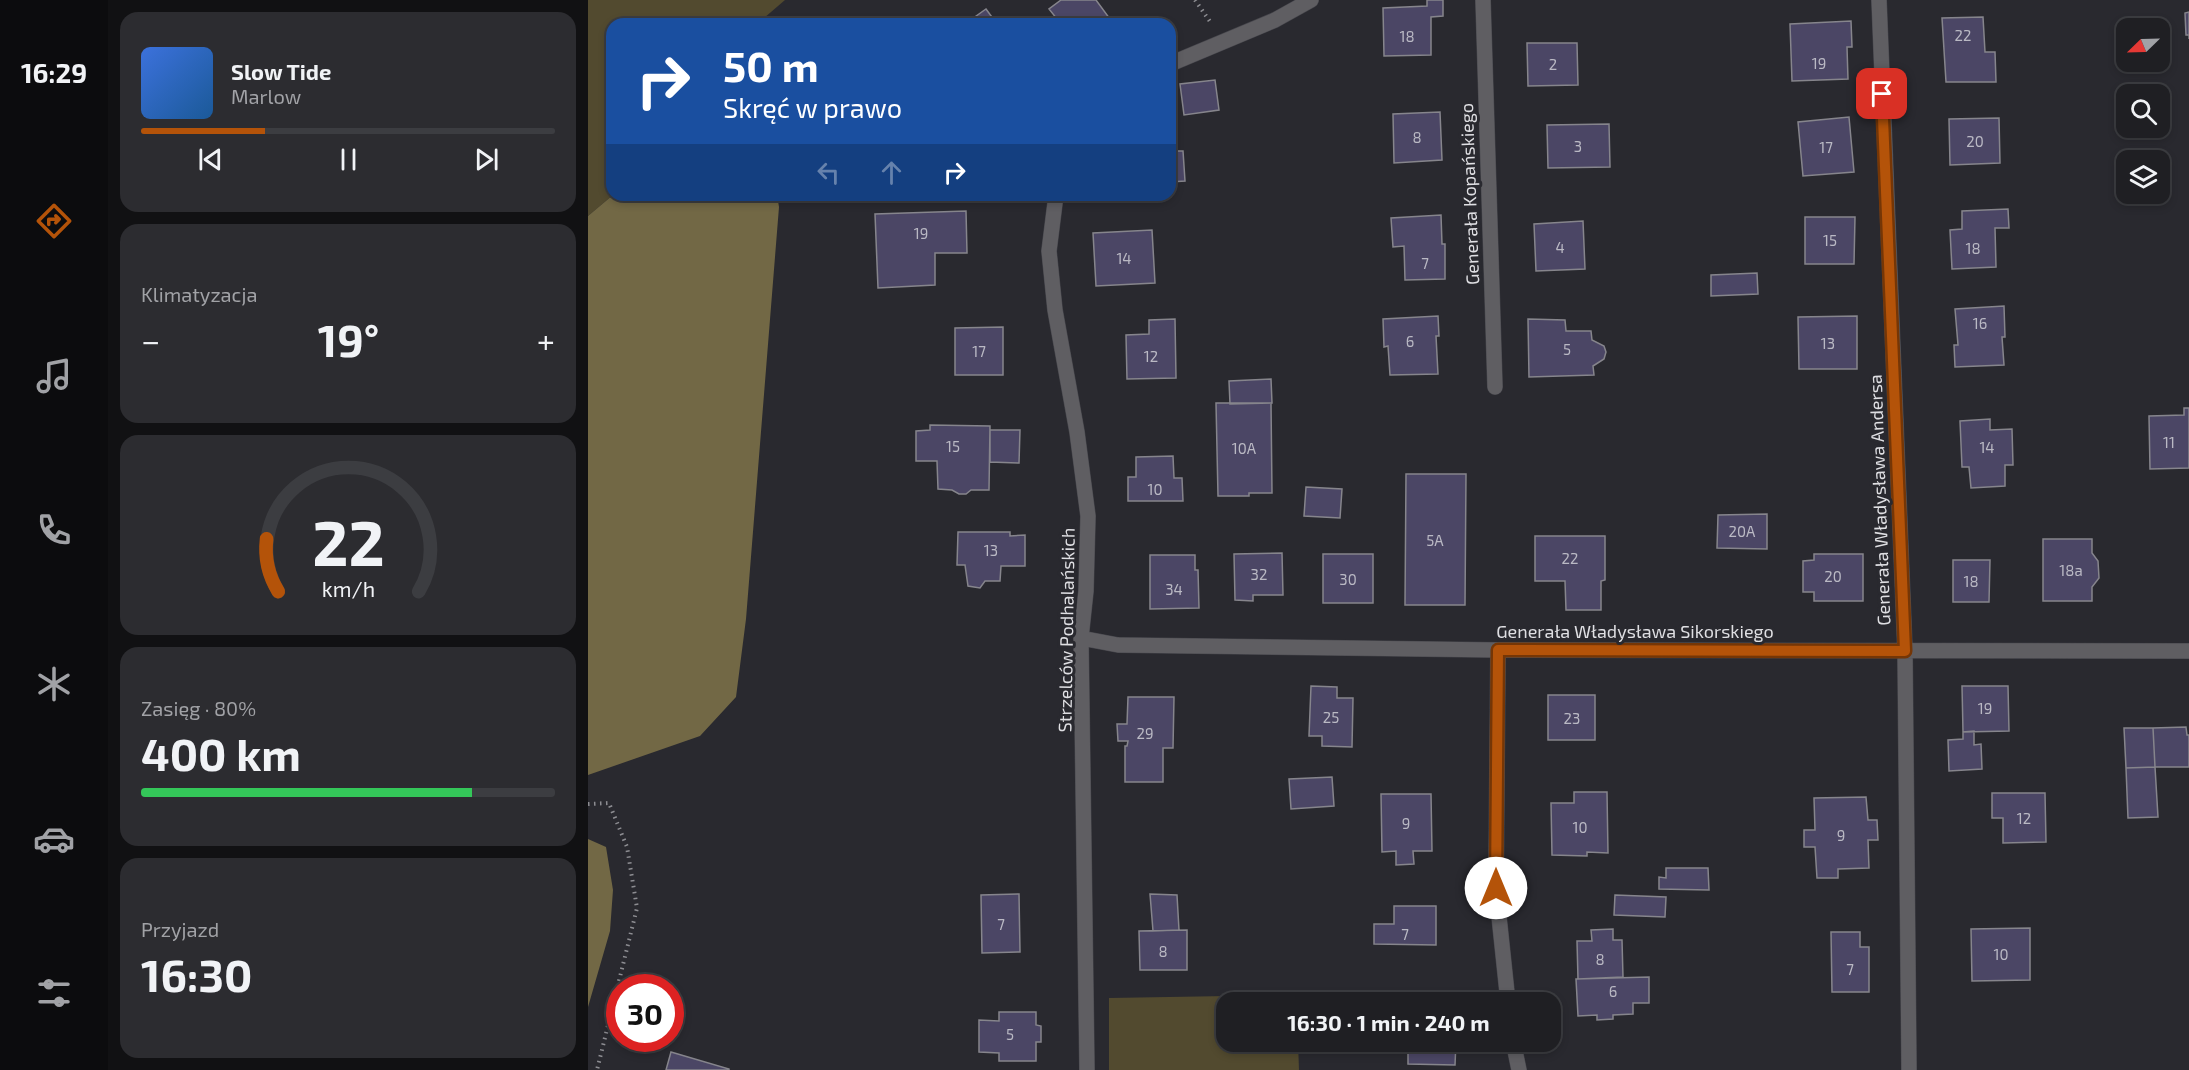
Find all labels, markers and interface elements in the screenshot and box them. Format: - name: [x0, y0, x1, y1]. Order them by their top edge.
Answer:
- north arrow: [2116, 18, 2170, 72]
- map controls: [2116, 18, 2170, 204]
- house number: 22: [1955, 26, 1971, 44]
- house number: 18: [1399, 27, 1415, 45]
- text: 50 m: [723, 40, 819, 90]
- icon: right: [624, 42, 702, 120]
- house number: 19: [1812, 54, 1826, 72]
- house number: 2: [1549, 55, 1557, 73]
- text: 16:29: [21, 56, 87, 88]
- text: Slow Tide: [231, 58, 331, 84]
- pin: [1856, 68, 1907, 119]
- icon: arrive: [1865, 77, 1898, 110]
- text: Marlow: [231, 84, 301, 108]
- button: search: [2116, 84, 2170, 138]
- text: Skręć w prawo: [723, 91, 902, 123]
- street label: Generała Kopańskiego: [1455, 103, 1483, 285]
- house number: 8: [1412, 128, 1422, 146]
- house number: 20: [1966, 132, 1984, 150]
- house number: 3: [1574, 137, 1582, 155]
- house number: 17: [1819, 138, 1833, 156]
- icon: previous: [194, 143, 227, 176]
- icon: pause: [332, 143, 365, 176]
- icon: next: [470, 143, 503, 176]
- button: layers: [2116, 150, 2170, 204]
- icon: left: [812, 156, 845, 189]
- icon: ahead: [875, 156, 908, 189]
- icon: right: [938, 156, 971, 189]
- icon: directions: [33, 200, 75, 242]
- house number: 19: [914, 224, 928, 242]
- house number: 15: [1823, 231, 1837, 249]
- house number: 4: [1555, 238, 1565, 256]
- house number: 18: [1965, 239, 1981, 257]
- house number: 14: [1116, 249, 1132, 267]
- house number: 7: [1421, 254, 1429, 272]
- text: Klimatyzacja: [141, 282, 257, 306]
- text: 19°: [318, 312, 379, 366]
- house number: 16: [1973, 314, 1987, 332]
- text: −: [141, 320, 160, 360]
- text: +: [537, 320, 555, 360]
- house number: 6: [1406, 332, 1414, 350]
- house number: 13: [1821, 334, 1835, 352]
- house number: 5: [1563, 340, 1571, 358]
- house number: 17: [972, 342, 986, 360]
- house number: 12: [1144, 347, 1158, 365]
- icon: music: [33, 355, 75, 397]
- street label: Generała Władysława Andersa: [1864, 374, 1894, 626]
- house number: 11: [2163, 433, 2175, 451]
- house number: 15: [946, 437, 960, 455]
- house number: 14: [1979, 438, 1995, 456]
- house number: 10A: [1232, 439, 1257, 457]
- house number: 10: [1147, 480, 1163, 498]
- text: 22: [312, 504, 384, 579]
- icon: phone: [33, 509, 75, 551]
- house number: 20A: [1729, 522, 1756, 540]
- street label: Strzelców Podhalańskich: [1053, 527, 1079, 733]
- house number: 5A: [1426, 531, 1444, 549]
- house number: 13: [984, 541, 998, 559]
- house number: 22: [1562, 549, 1578, 567]
- house number: 18a: [2059, 561, 2083, 579]
- house number: 32: [1251, 565, 1267, 583]
- house number: 20: [1824, 567, 1842, 585]
- house number: 30: [1339, 570, 1357, 588]
- house number: 18: [1963, 572, 1979, 590]
- text: km/h: [321, 576, 375, 601]
- house number: 34: [1165, 580, 1183, 598]
- street label: Generała Władysława Sikorskiego: [1496, 620, 1774, 642]
- icon: climate: [33, 663, 75, 705]
- text: Zasięg · 80%: [141, 696, 256, 720]
- house number: 19: [1978, 699, 1992, 717]
- house number: 25: [1323, 708, 1339, 726]
- house number: 23: [1564, 709, 1580, 727]
- house number: 29: [1136, 724, 1154, 742]
- text: 400 km: [141, 726, 301, 780]
- house number: 12: [2017, 809, 2031, 827]
- house number: 9: [1402, 814, 1410, 832]
- icon: car: [33, 818, 75, 860]
- house number: 10: [1572, 818, 1588, 836]
- house number: 9: [1837, 826, 1845, 844]
- position arrow: [1464, 856, 1528, 920]
- house number: 7: [997, 915, 1005, 933]
- text: Przyjazd: [141, 917, 219, 941]
- house number: 7: [1401, 925, 1409, 943]
- house number: 8: [1158, 942, 1168, 960]
- house number: 10: [1993, 945, 2009, 963]
- text: 16:30: [141, 947, 252, 1001]
- house number: 8: [1595, 950, 1605, 968]
- house number: 7: [1846, 960, 1854, 978]
- icon: filters: [33, 972, 75, 1014]
- speed limit sign: 30: [606, 974, 684, 1052]
- house number: 6: [1609, 982, 1617, 1000]
- text: 16:30 · 1 min · 240 m: [1287, 1009, 1490, 1035]
- house number: 5: [1006, 1025, 1014, 1043]

